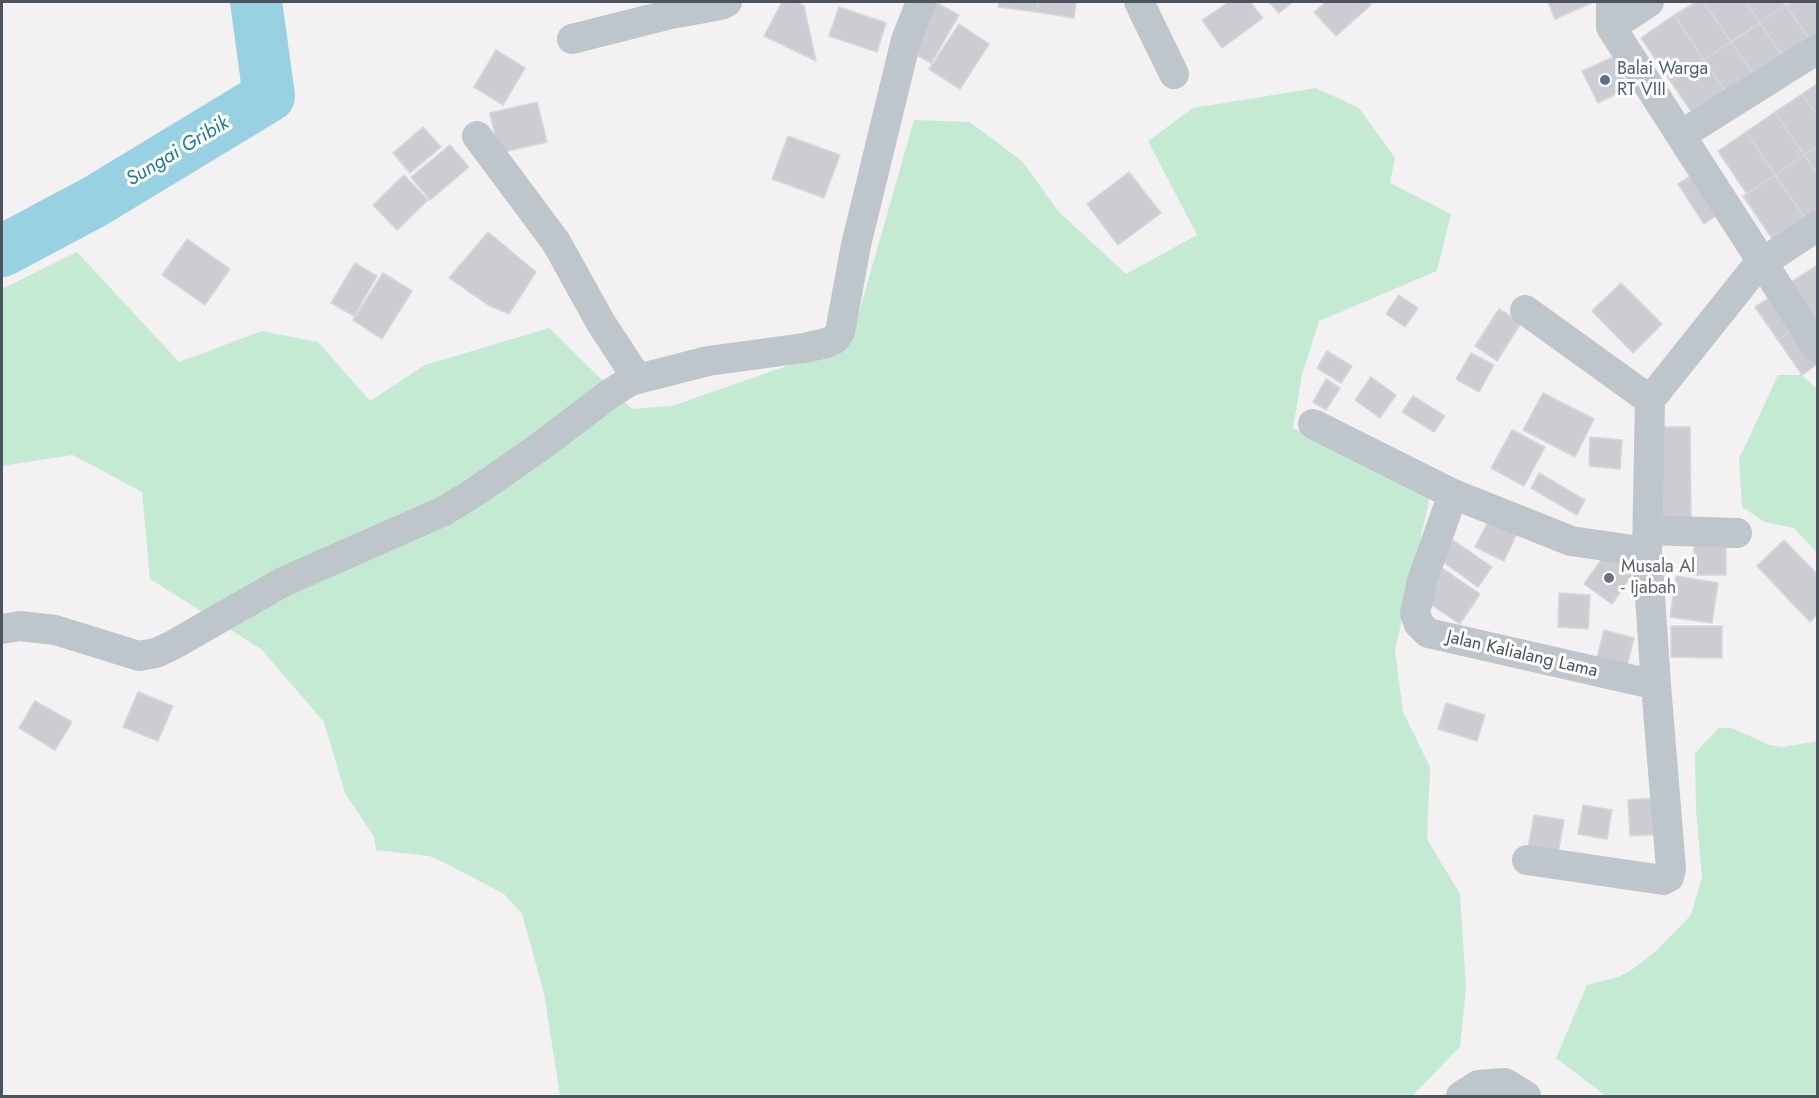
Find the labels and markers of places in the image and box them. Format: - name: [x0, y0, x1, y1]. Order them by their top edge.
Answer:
- place label: Balai Warga RT VIII: [1617, 59, 1708, 101]
- marker: Balai Warga RT VIII: [1598, 73, 1612, 87]
- place label: Musala Al - Ijabah: [1621, 557, 1695, 600]
- marker: Musala Al - Ijabah: [1602, 571, 1616, 585]

